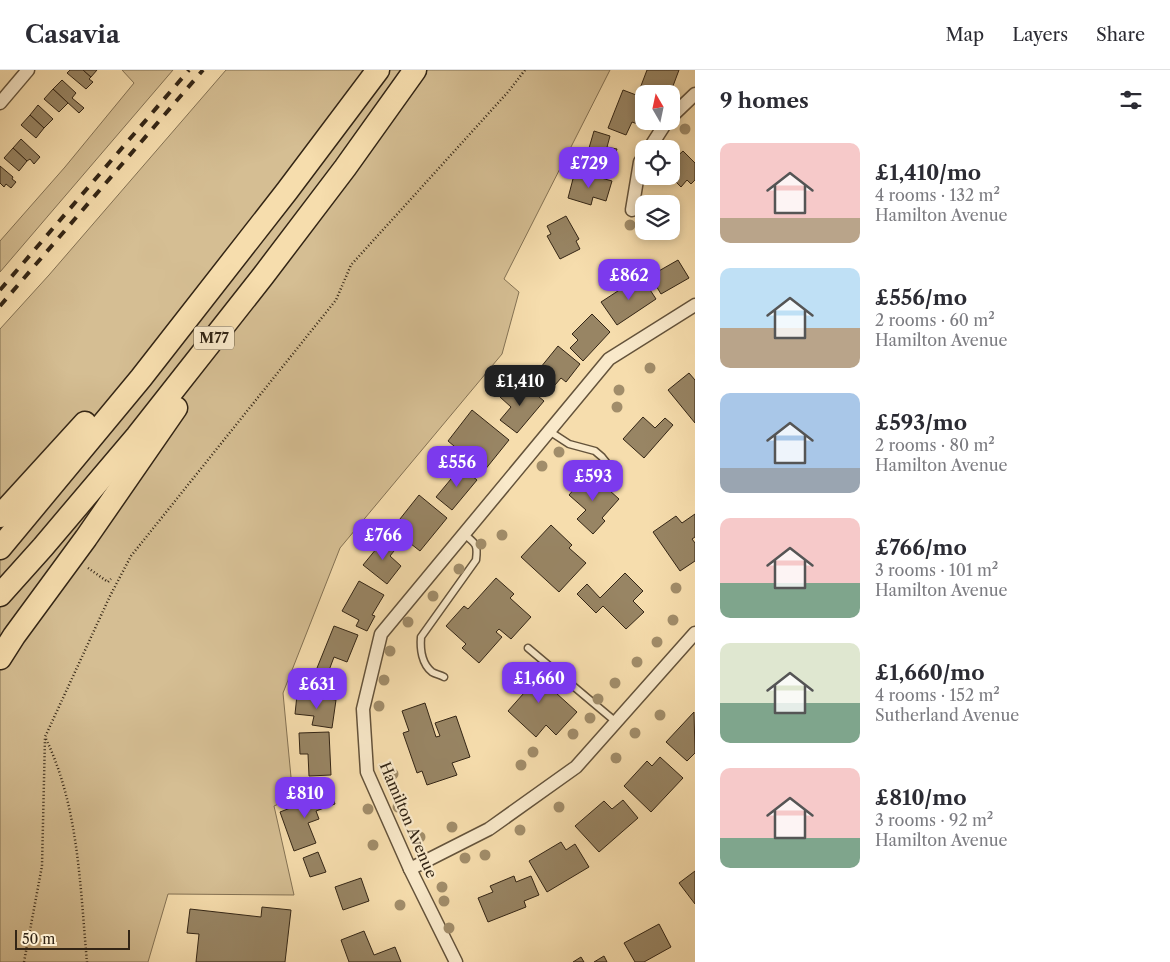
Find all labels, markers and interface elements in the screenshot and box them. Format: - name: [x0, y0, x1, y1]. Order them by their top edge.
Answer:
- text: Casavia: [25, 20, 120, 49]
- text: Map: [946, 24, 984, 46]
- text: Layers: [1012, 24, 1068, 46]
- text: Share: [1096, 24, 1145, 46]
- north arrow: [635, 85, 680, 130]
- map controls: [635, 85, 680, 240]
- icon: filters: [1117, 86, 1145, 114]
- text: 9 homes: [720, 88, 809, 113]
- button: locate: [635, 140, 680, 185]
- pin: £729: [559, 146, 619, 189]
- text: £729: [570, 153, 608, 173]
- text: £1,410/mo: [875, 160, 981, 185]
- icon: home: [760, 163, 820, 223]
- text: 4 rooms · 132 m²: [875, 185, 1000, 205]
- button: layers: [635, 195, 680, 240]
- text: Hamilton Avenue: [875, 205, 1008, 225]
- pin: £862: [599, 258, 659, 301]
- text: £862: [609, 265, 649, 285]
- text: £556/mo: [875, 285, 967, 310]
- icon: home: [760, 288, 820, 348]
- text: 2 rooms · 60 m²: [875, 310, 995, 330]
- road number: M77: [194, 326, 234, 350]
- text: Hamilton Avenue: [875, 330, 1008, 350]
- pin: £1,410: [479, 364, 561, 407]
- text: £1,410: [495, 371, 545, 391]
- text: £593/mo: [875, 410, 967, 435]
- icon: home: [760, 413, 820, 473]
- text: 2 rooms · 80 m²: [875, 435, 995, 455]
- pin: £556: [427, 446, 487, 488]
- text: £556: [438, 452, 476, 472]
- text: Hamilton Avenue: [875, 455, 1008, 475]
- pin: £593: [563, 460, 623, 502]
- text: £593: [574, 466, 612, 486]
- pin: £766: [353, 518, 413, 561]
- text: £766: [364, 525, 402, 545]
- text: £766/mo: [875, 535, 967, 560]
- icon: home: [760, 538, 820, 598]
- text: 3 rooms · 101 m²: [875, 560, 998, 580]
- text: Hamilton Avenue: [875, 580, 1008, 600]
- text: £1,660/mo: [875, 660, 985, 685]
- pin: £1,660: [498, 662, 580, 704]
- icon: home: [760, 663, 820, 723]
- pin: £631: [287, 668, 347, 710]
- text: £1,660: [513, 668, 565, 688]
- text: £631: [299, 674, 335, 694]
- text: 4 rooms · 152 m²: [875, 685, 1000, 705]
- text: Sutherland Avenue: [875, 705, 1019, 725]
- street label: Hamilton Avenue: [375, 759, 441, 881]
- pin: £810: [275, 776, 335, 819]
- text: £810: [286, 783, 324, 803]
- text: £810/mo: [875, 785, 967, 810]
- icon: home: [760, 788, 820, 848]
- text: 3 rooms · 92 m²: [875, 810, 993, 830]
- text: Hamilton Avenue: [875, 830, 1008, 850]
- scale bar: [15, 927, 130, 950]
- text: 50 m: [22, 930, 55, 948]

